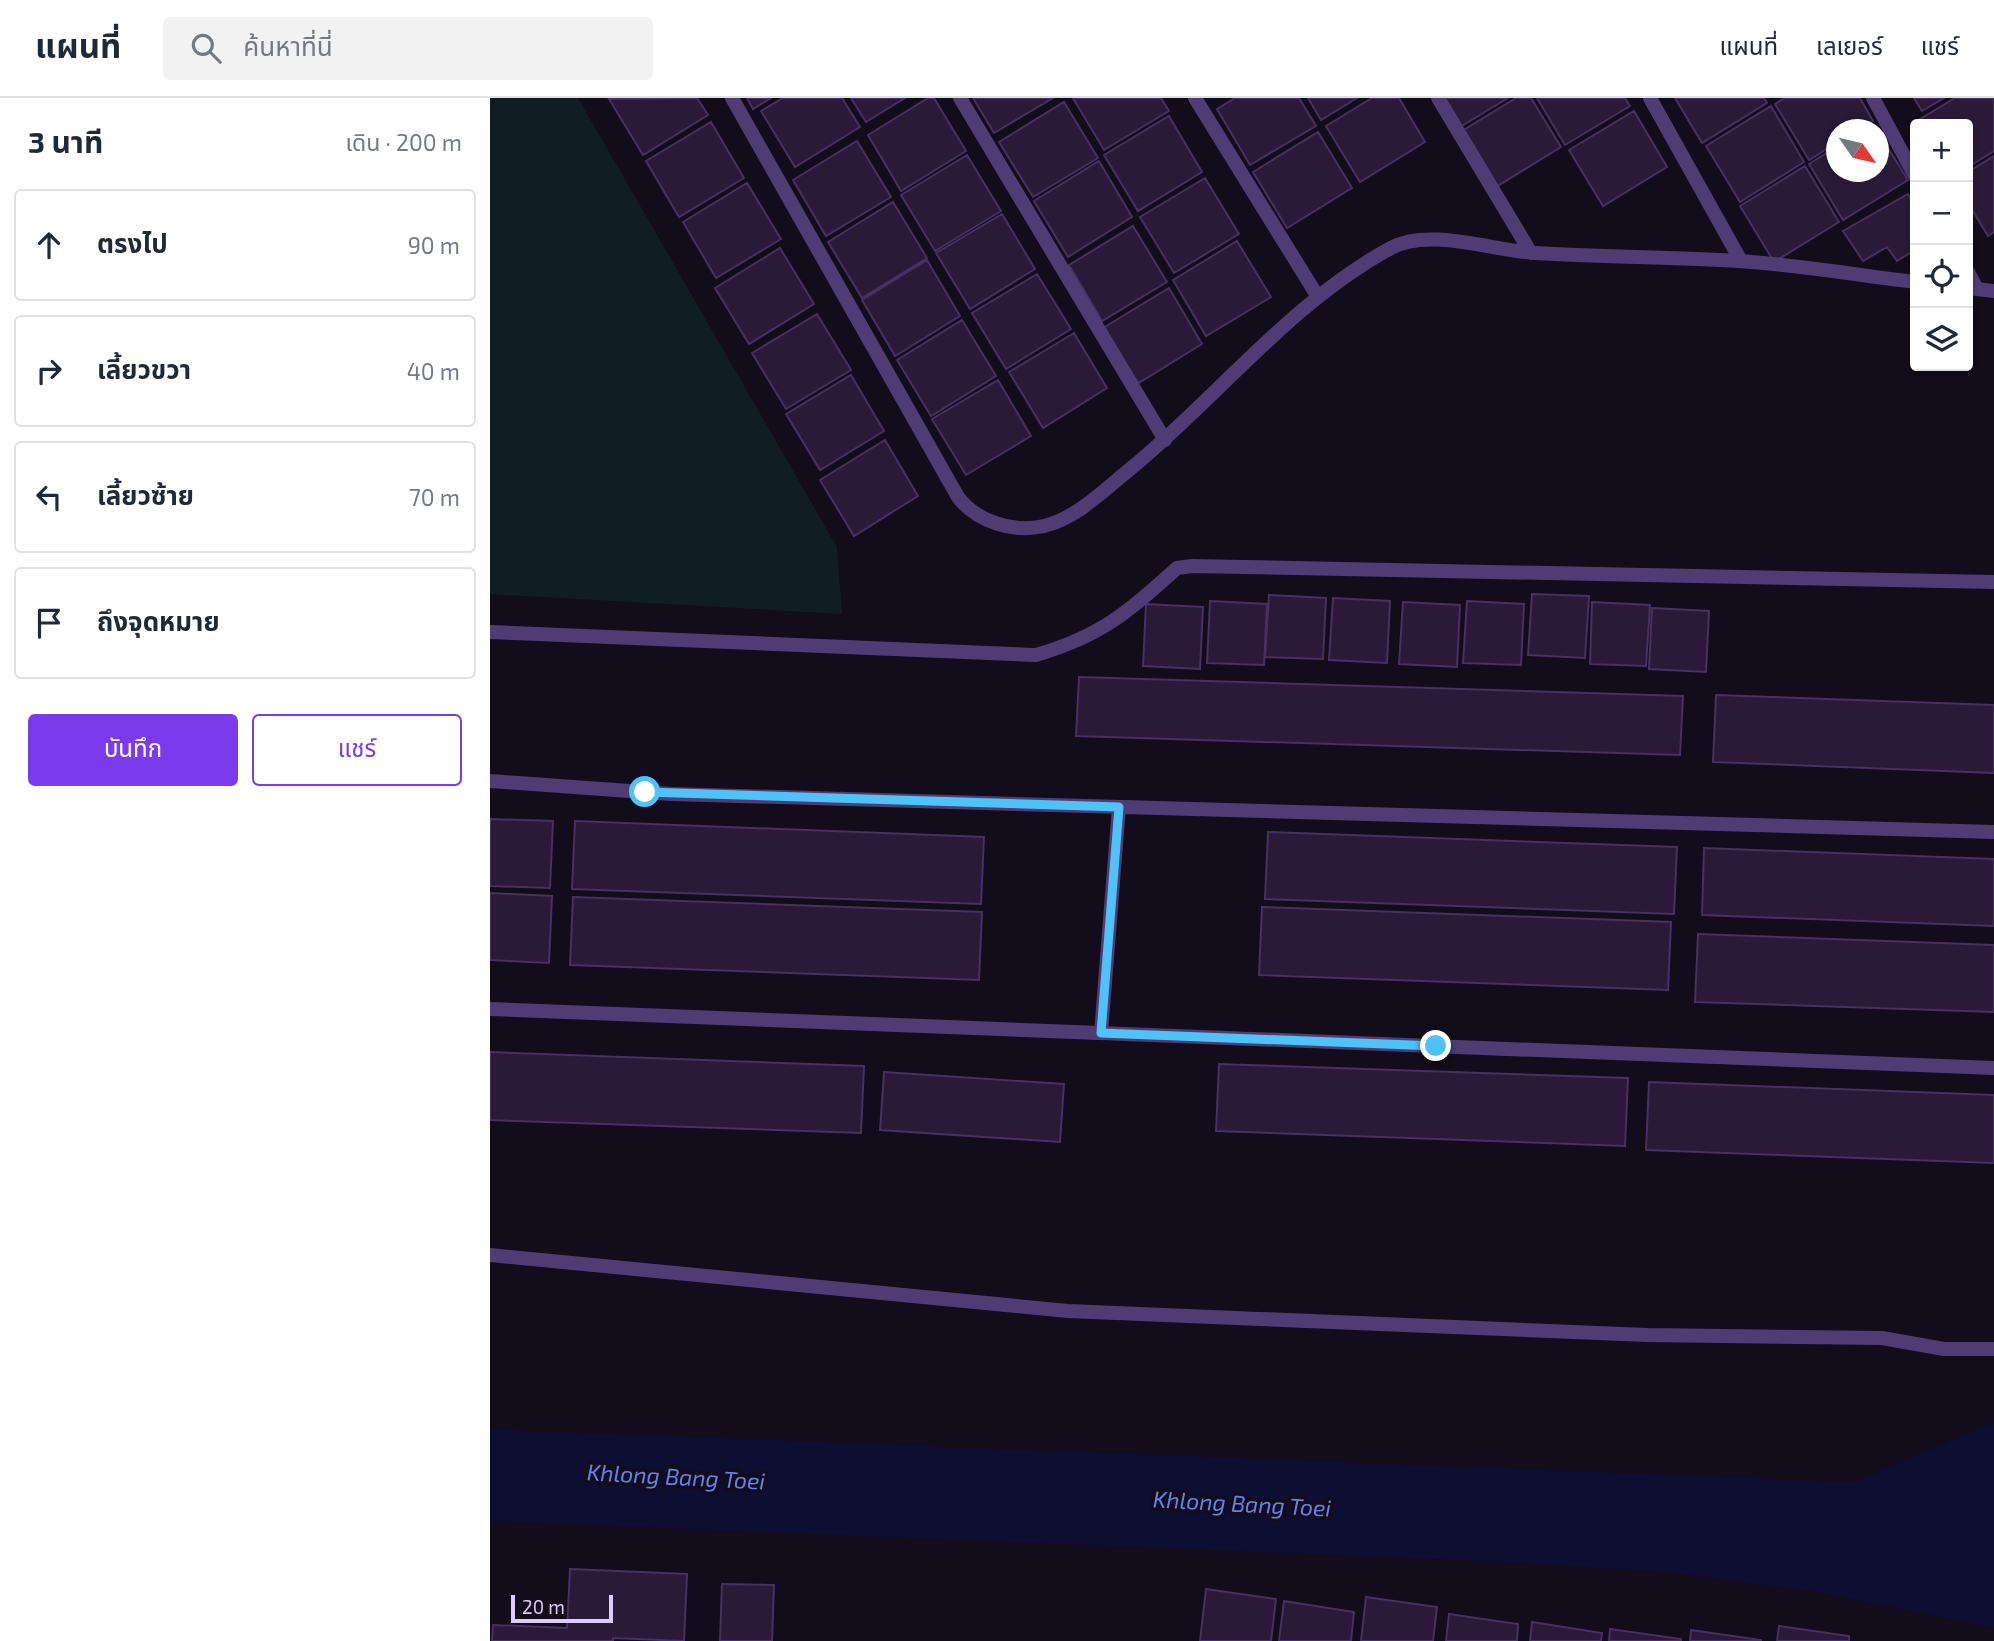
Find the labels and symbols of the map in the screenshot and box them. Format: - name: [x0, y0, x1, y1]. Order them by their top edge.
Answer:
- north arrow: [1826, 119, 1889, 182]
- route start: [629, 776, 660, 807]
- route end: [1420, 1030, 1451, 1061]
- water label: Khlong Bang Toei: [586, 1457, 766, 1495]
- water label: Khlong Bang Toei: [1152, 1484, 1332, 1522]
- scale bar: [511, 1592, 612, 1624]

